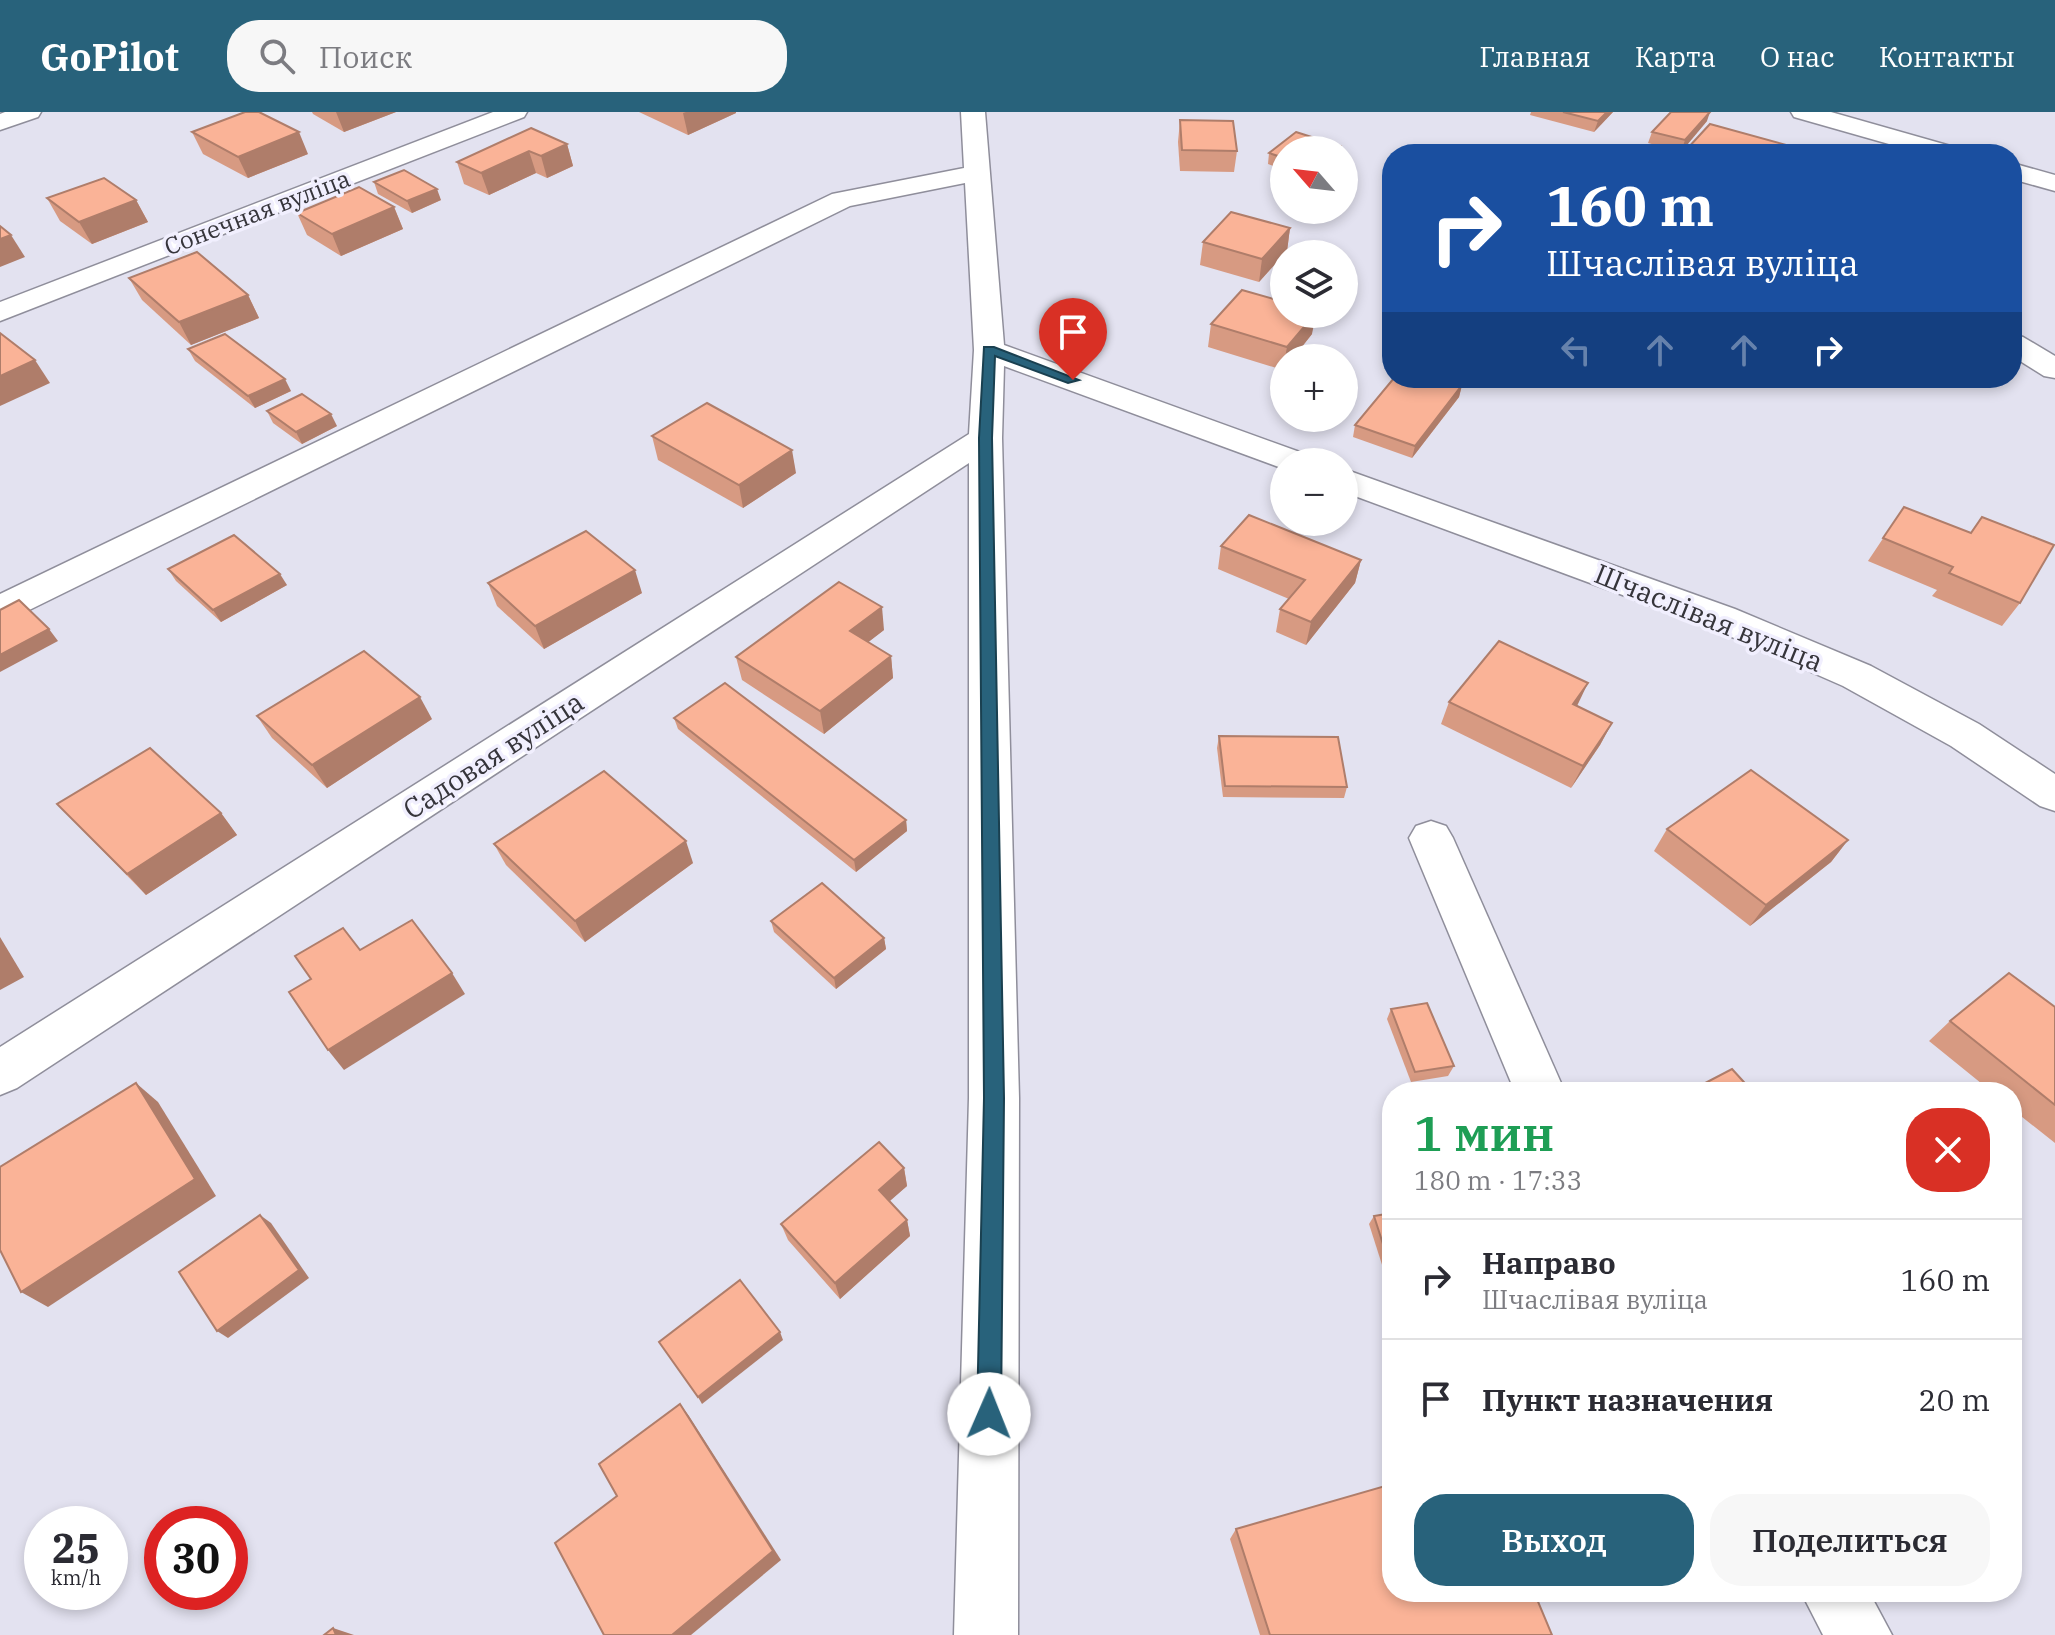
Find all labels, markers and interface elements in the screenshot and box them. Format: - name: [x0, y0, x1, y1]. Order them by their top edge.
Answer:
- search box: [227, 20, 787, 92]
- text: GoPilot: [40, 32, 179, 81]
- icon: search: [255, 34, 299, 78]
- text: Поиск: [319, 37, 412, 76]
- text: Главная: [1479, 38, 1591, 75]
- text: Карта: [1635, 38, 1716, 75]
- text: О нас: [1760, 38, 1835, 75]
- text: Контакты: [1879, 38, 2015, 75]
- north arrow: [1270, 136, 1358, 224]
- map controls: [1270, 136, 1358, 536]
- street label: Сонечная вуліца: [159, 162, 355, 262]
- text: 160 m: [1546, 169, 1714, 241]
- icon: right: [1414, 176, 1518, 280]
- text: Шчаслівая вуліца: [1546, 239, 1859, 286]
- button: layers: [1270, 240, 1358, 328]
- pin: [1039, 298, 1107, 380]
- icon: arrive: [1051, 310, 1095, 354]
- icon: left: [1554, 328, 1598, 372]
- icon: ahead: [1638, 328, 1682, 372]
- icon: ahead: [1722, 328, 1766, 372]
- icon: right: [1806, 328, 1850, 372]
- button: +: [1270, 344, 1358, 432]
- button: −: [1270, 448, 1358, 536]
- street label: Шчаслівая вуліца: [1589, 554, 1829, 680]
- street label: Садовая вуліца: [396, 683, 590, 827]
- text: 1 мин: [1414, 1102, 1554, 1164]
- button: close: [1906, 1108, 1990, 1192]
- text: 180 m · 17:33: [1414, 1163, 1582, 1197]
- text: Направо: [1482, 1243, 1616, 1282]
- icon: right: [1414, 1257, 1458, 1301]
- text: 160 m: [1900, 1260, 1990, 1299]
- text: Шчаслівая вуліца: [1482, 1282, 1708, 1316]
- position arrow: [947, 1372, 1031, 1456]
- icon: arrive: [1414, 1377, 1458, 1421]
- text: Пункт назначения: [1482, 1380, 1773, 1419]
- text: 20 m: [1918, 1380, 1990, 1419]
- button: Выход: [1414, 1494, 1694, 1586]
- button: Поделиться: [1710, 1494, 1990, 1586]
- speed limit sign: 30: [144, 1506, 248, 1610]
- text: 25: [52, 1522, 100, 1574]
- text: km/h: [51, 1564, 101, 1591]

